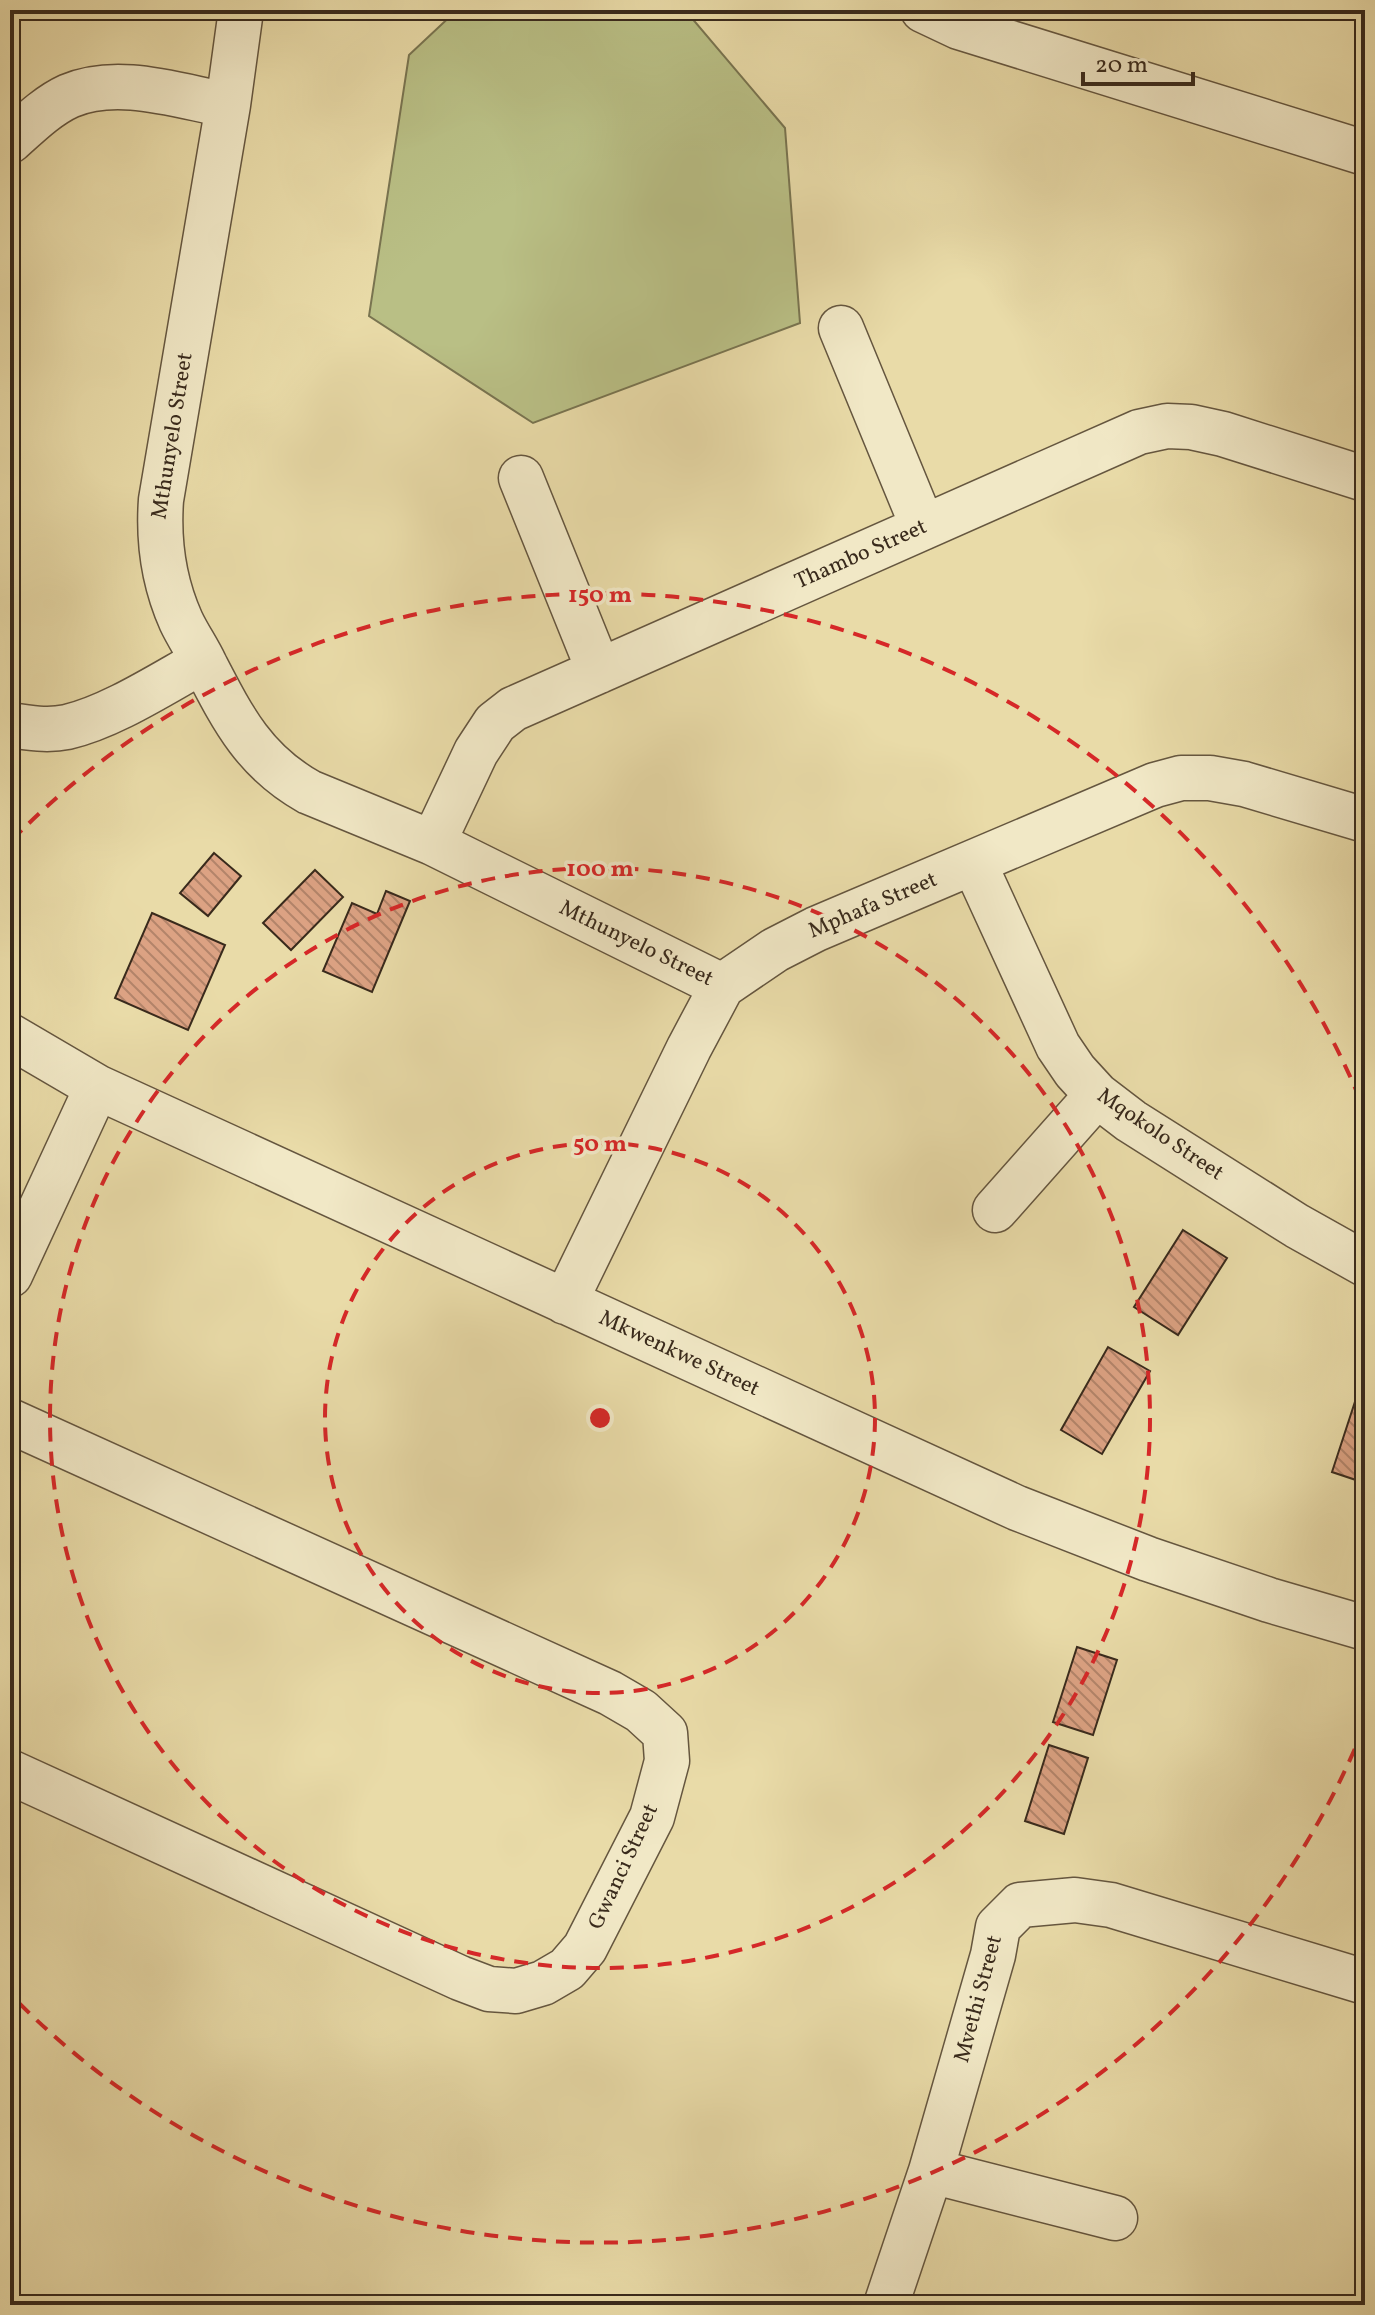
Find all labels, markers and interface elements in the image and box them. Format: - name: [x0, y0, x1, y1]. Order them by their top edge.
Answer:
- scale bar: [1083, 36, 1193, 86]
- text: 20 m: [1095, 49, 1148, 83]
- street label: Mthunyelo Street: [145, 350, 202, 522]
- street label: Thambo Street: [790, 512, 932, 598]
- text: 150 m: [568, 579, 632, 613]
- text: 100 m: [566, 853, 634, 887]
- street label: Mphafa Street: [804, 865, 943, 947]
- street label: Mthunyelo Street: [554, 893, 719, 995]
- street label: Mqokolo Street: [1090, 1081, 1230, 1189]
- text: 50 m: [573, 1128, 627, 1162]
- street label: Mkwenkwe Street: [594, 1303, 765, 1405]
- centre of rings: [586, 1404, 614, 1432]
- street label: Gwanci Street: [581, 1799, 667, 1935]
- street label: Mvethi Street: [947, 1932, 1011, 2066]

